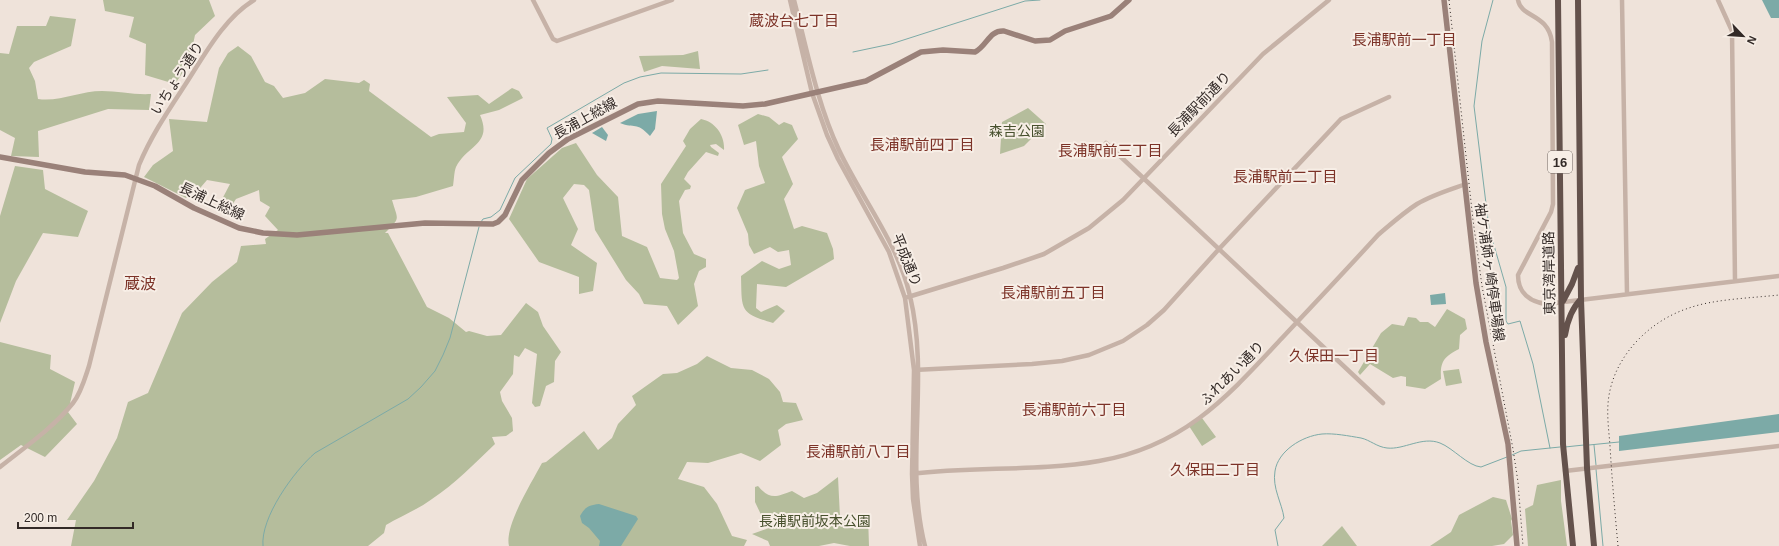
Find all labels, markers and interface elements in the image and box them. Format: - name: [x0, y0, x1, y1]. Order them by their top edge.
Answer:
- district label: 蔵波台七丁目: [749, 12, 839, 29]
- north arrow: [1723, 16, 1763, 56]
- district label: 長浦駅前一丁目: [1351, 31, 1457, 48]
- text: N: [1745, 34, 1759, 46]
- street label: いちょう通り: [147, 38, 207, 118]
- street label: 長浦駅前通り: [1164, 68, 1234, 140]
- street label: 長浦上総線: [551, 94, 619, 142]
- park label: 森吉公園: [989, 123, 1045, 139]
- district label: 長浦駅前四丁目: [869, 136, 975, 153]
- district label: 長浦駅前三丁目: [1057, 142, 1163, 159]
- road number: 16: [1548, 151, 1572, 173]
- district label: 長浦駅前二丁目: [1232, 168, 1338, 185]
- street label: 長浦上総線: [177, 179, 247, 223]
- street label: 袖ケ浦姉ヶ崎停車場線: [1472, 202, 1508, 342]
- street label: 平成通り: [889, 231, 925, 289]
- street label: 東京湾岸道路: [1540, 231, 1558, 315]
- district label: 蔵波: [124, 275, 156, 292]
- district label: 長浦駅前五丁目: [1000, 284, 1106, 301]
- street label: ふれあい通り: [1197, 338, 1267, 408]
- district label: 久保田一丁目: [1289, 347, 1379, 364]
- district label: 長浦駅前六丁目: [1021, 401, 1127, 418]
- district label: 長浦駅前八丁目: [805, 443, 911, 460]
- district label: 久保田二丁目: [1170, 461, 1260, 478]
- scale bar: [18, 504, 133, 530]
- text: 200 m: [24, 511, 57, 525]
- park label: 長浦駅前坂本公園: [759, 513, 871, 529]

